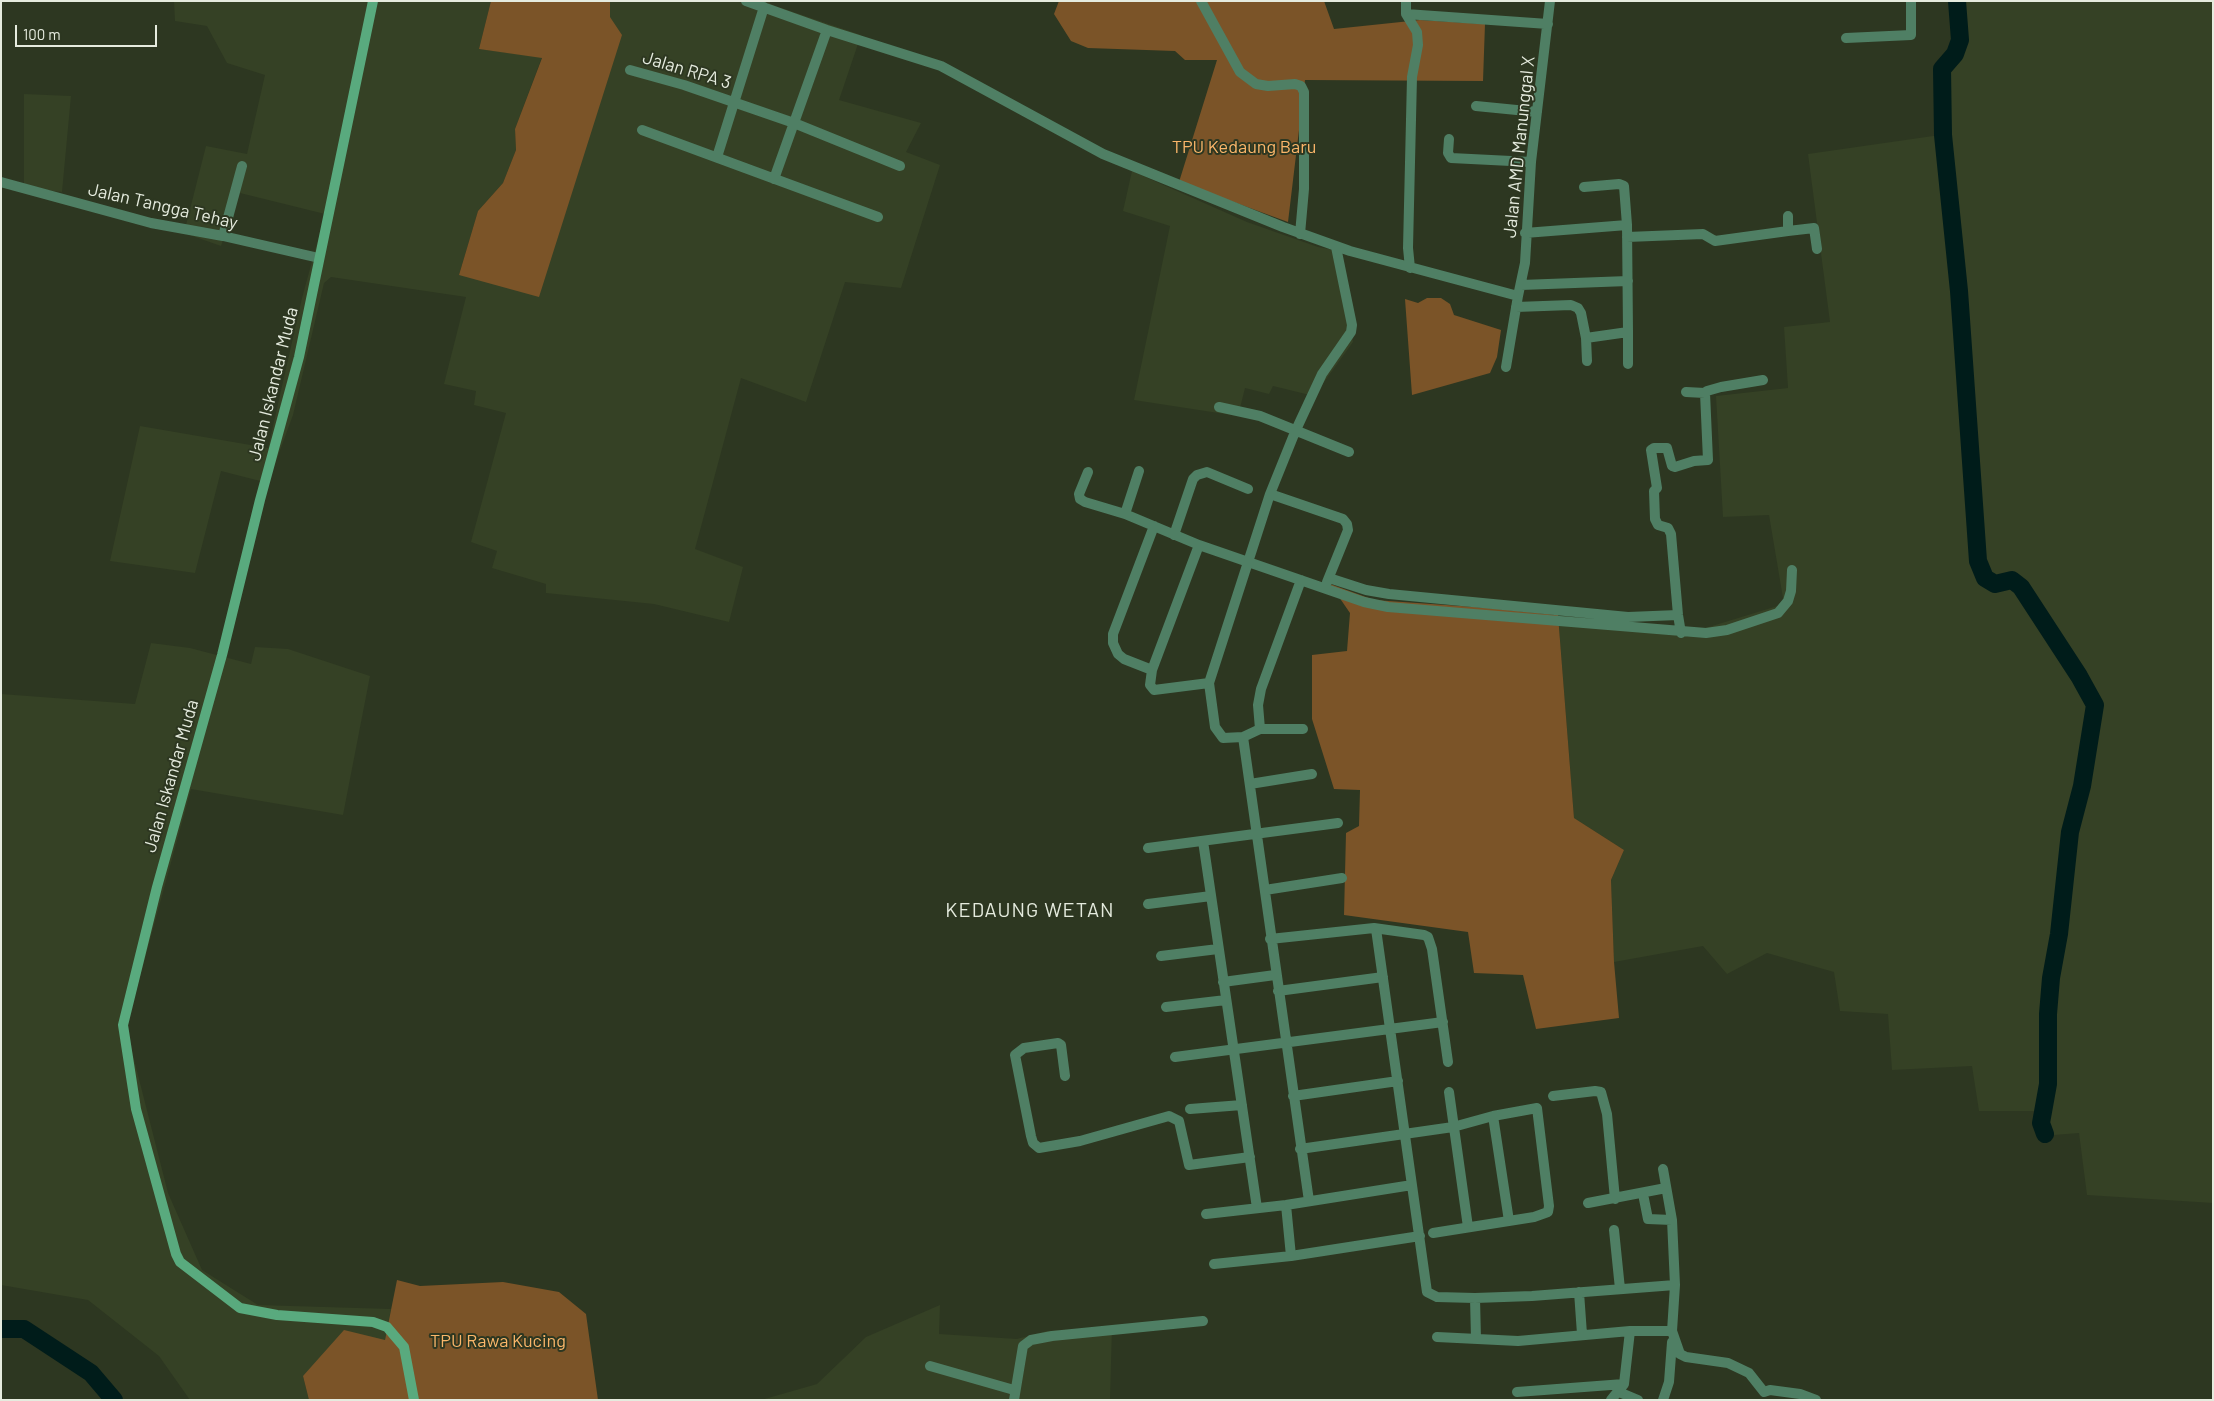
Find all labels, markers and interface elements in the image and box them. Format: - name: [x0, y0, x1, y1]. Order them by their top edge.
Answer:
- scale bar: [18, 15, 160, 47]
- text: 100 m: [23, 25, 61, 43]
- street label: Jalan RPA 3: [640, 46, 734, 94]
- street label: Jalan AMD Manunggal X: [1499, 55, 1539, 239]
- park label: TPU Kedaung Baru: [1172, 136, 1316, 158]
- street label: Jalan Tangga Tehay: [86, 178, 240, 234]
- street label: Jalan Iskandar Muda: [243, 305, 303, 463]
- street label: Jalan Iskandar Muda: [139, 697, 203, 855]
- district label: KEDAUNG WETAN: [944, 898, 1116, 922]
- park label: TPU Rawa Kucing: [430, 1330, 566, 1352]

